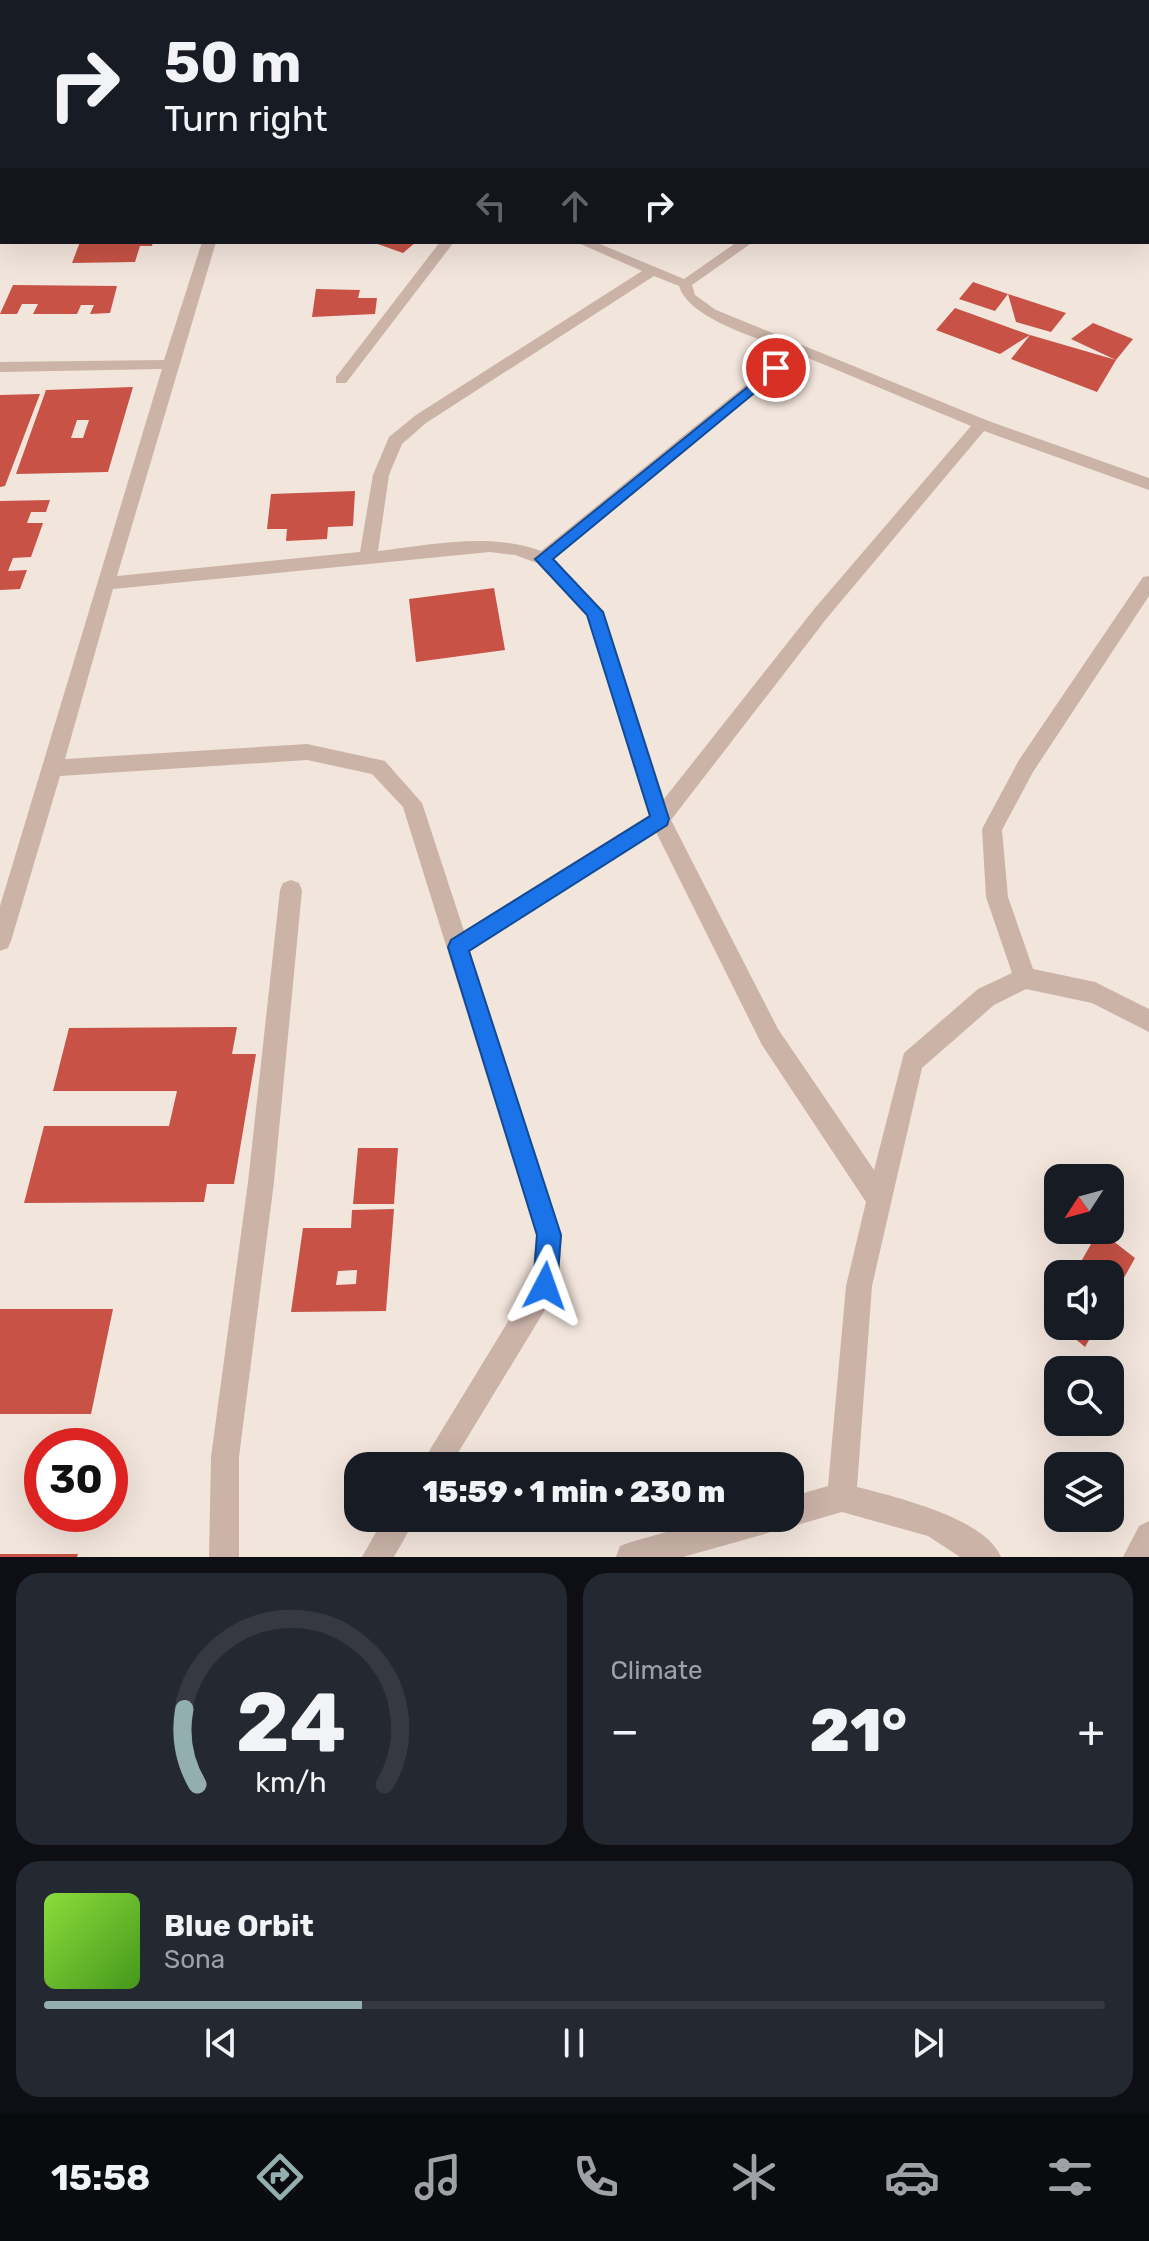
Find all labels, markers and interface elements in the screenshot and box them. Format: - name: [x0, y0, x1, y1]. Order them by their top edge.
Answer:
- text: 50 m: [164, 30, 301, 96]
- icon: right: [32, 32, 136, 136]
- text: Turn right: [164, 97, 328, 140]
- icon: left: [469, 184, 513, 228]
- icon: ahead: [553, 184, 597, 228]
- icon: right: [637, 184, 681, 228]
- pin: [742, 334, 810, 402]
- icon: arrive: [754, 346, 798, 390]
- north arrow: [1044, 1164, 1124, 1244]
- map controls: [1044, 1164, 1124, 1532]
- position arrow: [503, 1244, 587, 1328]
- button: sound: [1044, 1260, 1124, 1340]
- button: search: [1044, 1356, 1124, 1436]
- speed limit sign: 30: [24, 1428, 128, 1532]
- button: layers: [1044, 1452, 1124, 1532]
- text: 15:59 · 1 min · 230 m: [423, 1474, 725, 1510]
- text: Climate: [611, 1655, 703, 1686]
- text: 24: [236, 1673, 347, 1772]
- text: 21°: [810, 1695, 907, 1766]
- text: −: [611, 1705, 639, 1757]
- text: +: [1078, 1705, 1105, 1757]
- text: km/h: [256, 1765, 327, 1799]
- text: Blue Orbit: [164, 1908, 314, 1944]
- text: Sona: [164, 1944, 225, 1975]
- icon: previous: [199, 2021, 243, 2065]
- icon: pause: [552, 2021, 596, 2065]
- icon: next: [906, 2021, 950, 2065]
- icon: directions: [252, 2149, 308, 2205]
- icon: music: [410, 2149, 466, 2205]
- icon: phone: [568, 2149, 624, 2205]
- icon: climate: [726, 2149, 782, 2205]
- icon: car: [884, 2149, 940, 2205]
- icon: filters: [1042, 2149, 1098, 2205]
- text: 15:58: [51, 2156, 150, 2199]

